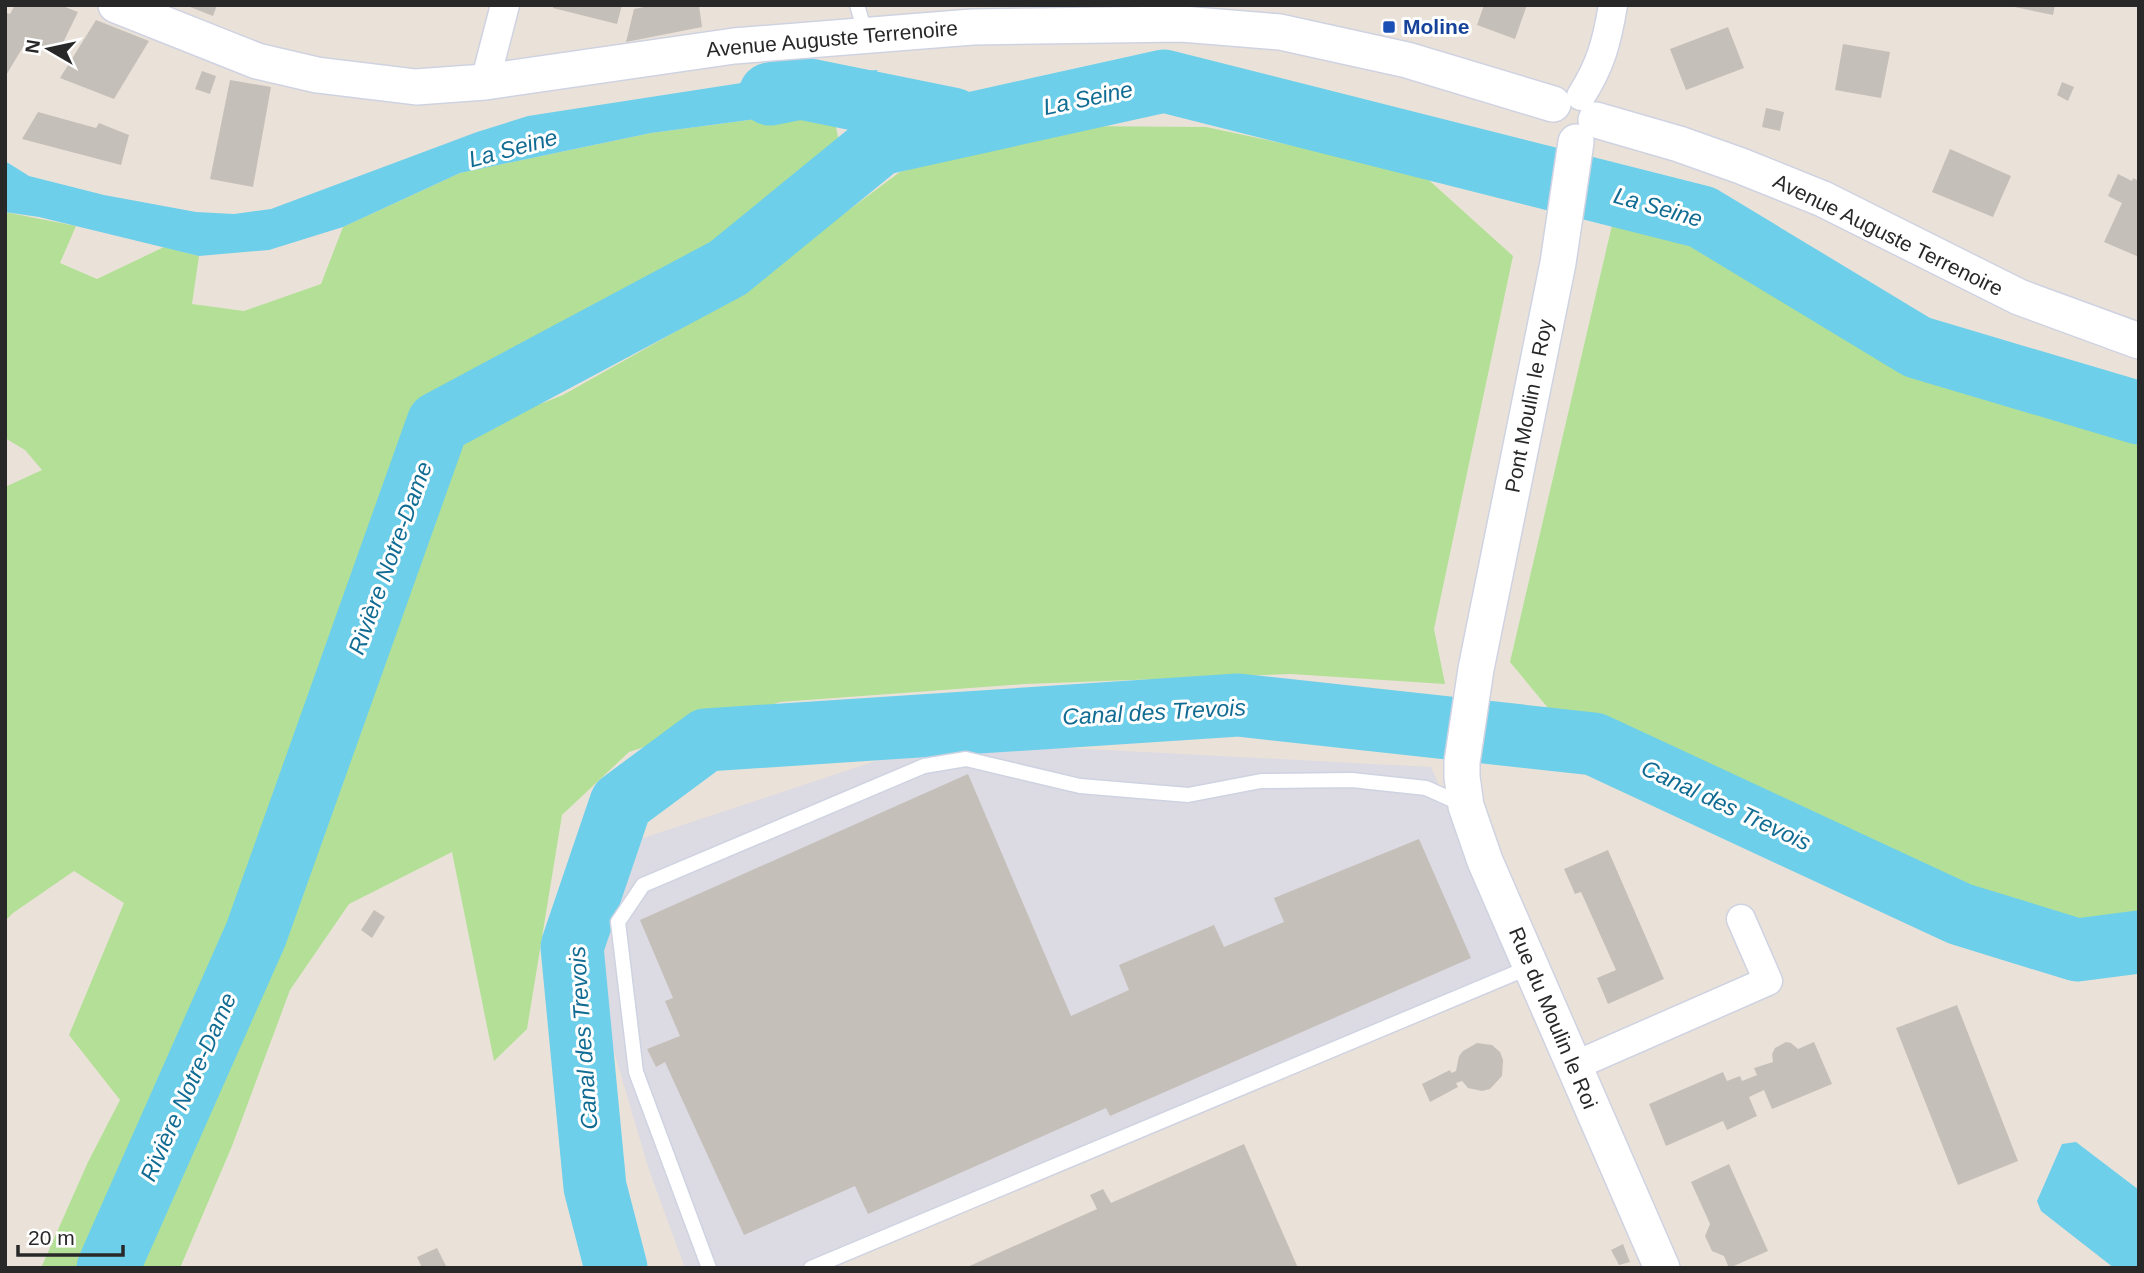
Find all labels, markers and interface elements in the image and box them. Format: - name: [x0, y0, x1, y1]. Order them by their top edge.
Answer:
- north arrow: [14, 14, 84, 84]
- place label: Moline: [1403, 15, 1470, 38]
- street label: Avenue Auguste Terrenoire: [705, 16, 959, 61]
- marker: Moline: [1381, 19, 1397, 35]
- text: N: [21, 38, 44, 55]
- water label: La Seine: [1041, 76, 1135, 120]
- water label: La Seine: [466, 124, 560, 172]
- street label: Avenue Auguste Terrenoire: [1770, 169, 2007, 300]
- water label: La Seine: [1611, 182, 1705, 232]
- street label: Pont Moulin le Roy: [1500, 317, 1557, 495]
- water label: Rivière Notre-Dame: [343, 458, 437, 658]
- water label: Canal des Trevois: [1062, 694, 1247, 730]
- water label: Canal des Trevois: [1637, 754, 1815, 856]
- street label: Rue du Moulin le Roi: [1505, 924, 1602, 1112]
- water label: Canal des Trevois: [564, 945, 602, 1131]
- water label: Rivière Notre-Dame: [135, 989, 241, 1185]
- scale bar: [18, 1214, 122, 1258]
- text: 20 m: [28, 1226, 75, 1249]

